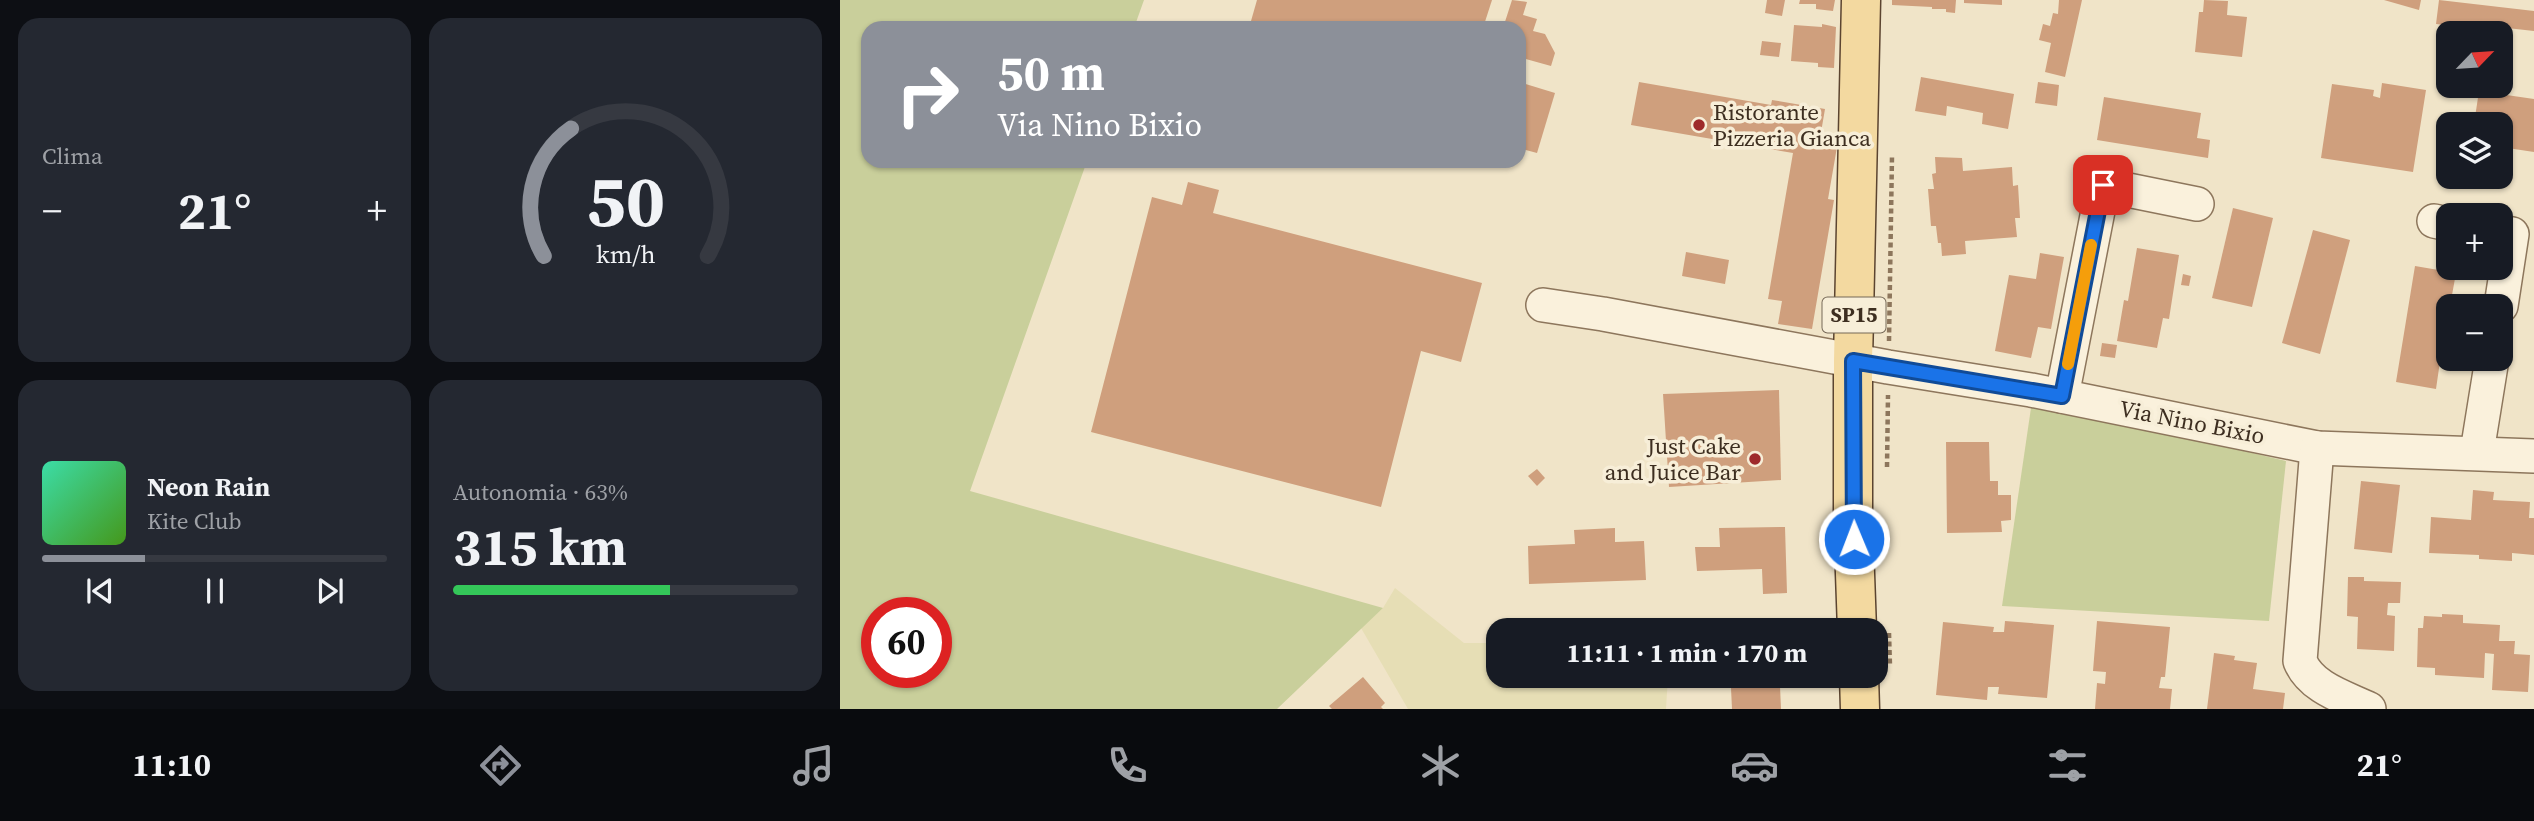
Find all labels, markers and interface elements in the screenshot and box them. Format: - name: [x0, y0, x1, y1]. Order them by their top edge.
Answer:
- north arrow: [2436, 21, 2513, 98]
- map controls: [2436, 21, 2513, 371]
- text: 50 m: [997, 39, 1105, 106]
- icon: right: [882, 49, 973, 140]
- place label: Ristorante Pizzeria Gianca: [1713, 96, 1871, 154]
- text: Via Nino Bixio: [997, 103, 1202, 147]
- button: layers: [2436, 112, 2513, 189]
- marker: Ristorante Pizzeria Gianca: [1691, 117, 1707, 133]
- text: Clima: [42, 140, 103, 172]
- text: 50: [586, 151, 665, 250]
- pin: [2073, 155, 2133, 215]
- icon: arrive: [2084, 166, 2122, 204]
- text: 21°: [178, 175, 251, 246]
- text: −: [42, 185, 62, 237]
- text: +: [367, 185, 387, 237]
- button: +: [2436, 203, 2513, 280]
- text: km/h: [596, 237, 655, 271]
- button: −: [2436, 294, 2513, 371]
- road number: SP15: [1822, 298, 1886, 332]
- street label: Via Nino Bixio: [2117, 392, 2267, 452]
- place label: Just Cake and Juice Bar: [1605, 430, 1741, 488]
- marker: Just Cake and Juice Bar: [1747, 451, 1763, 467]
- text: Neon Rain: [147, 469, 270, 505]
- text: Autonomia · 63%: [453, 476, 628, 508]
- position arrow: [1817, 502, 1891, 576]
- text: Kite Club: [147, 505, 242, 537]
- text: 315 km: [453, 511, 627, 582]
- icon: previous: [81, 572, 119, 610]
- icon: pause: [196, 572, 234, 610]
- icon: next: [311, 572, 349, 610]
- speed limit sign: 60: [861, 597, 952, 688]
- text: 11:11 · 1 min · 170 m: [1567, 635, 1807, 671]
- icon: directions: [476, 741, 525, 790]
- icon: music: [789, 741, 838, 790]
- icon: phone: [1103, 741, 1152, 790]
- icon: climate: [1416, 741, 1465, 790]
- icon: car: [1730, 741, 1779, 790]
- icon: filters: [2043, 741, 2092, 790]
- text: 11:10: [132, 743, 211, 787]
- text: 21°: [2357, 743, 2402, 787]

